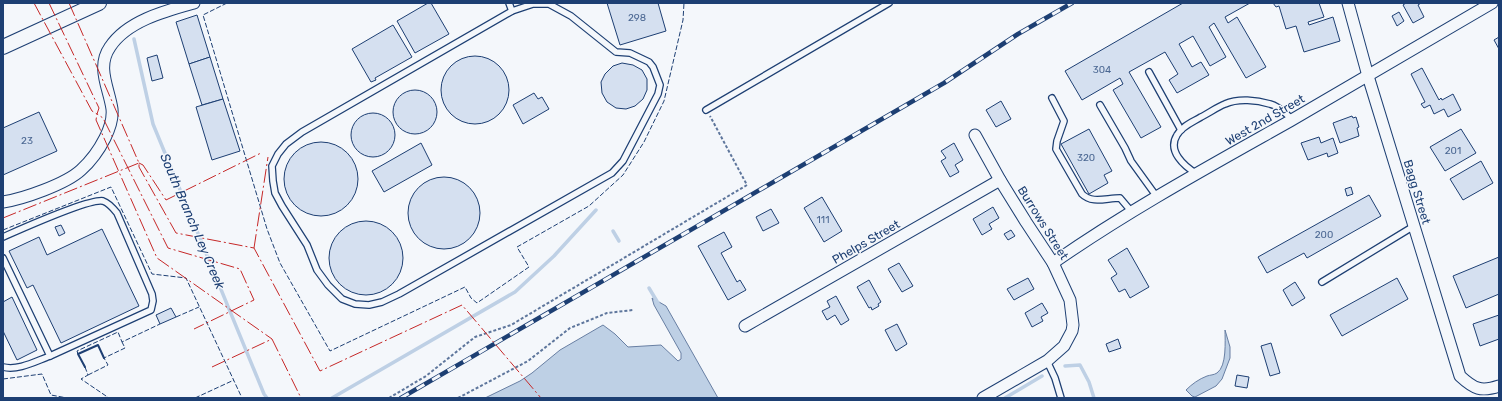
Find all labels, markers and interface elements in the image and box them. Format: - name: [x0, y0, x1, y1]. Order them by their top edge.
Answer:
- house number: 298: [628, 12, 646, 24]
- house number: 304: [1093, 64, 1111, 76]
- street label: West 2nd Street: [1223, 92, 1307, 148]
- house number: 23: [21, 135, 33, 147]
- house number: 201: [1445, 145, 1461, 157]
- water label: South Branch Ley Creek: [157, 151, 228, 292]
- house number: 320: [1077, 152, 1095, 164]
- street label: Bagg Street: [1401, 158, 1434, 226]
- street label: Burrows Street: [1015, 184, 1071, 263]
- house number: 111: [817, 214, 829, 226]
- street label: Phelps Street: [830, 217, 902, 267]
- house number: 200: [1315, 229, 1333, 241]

